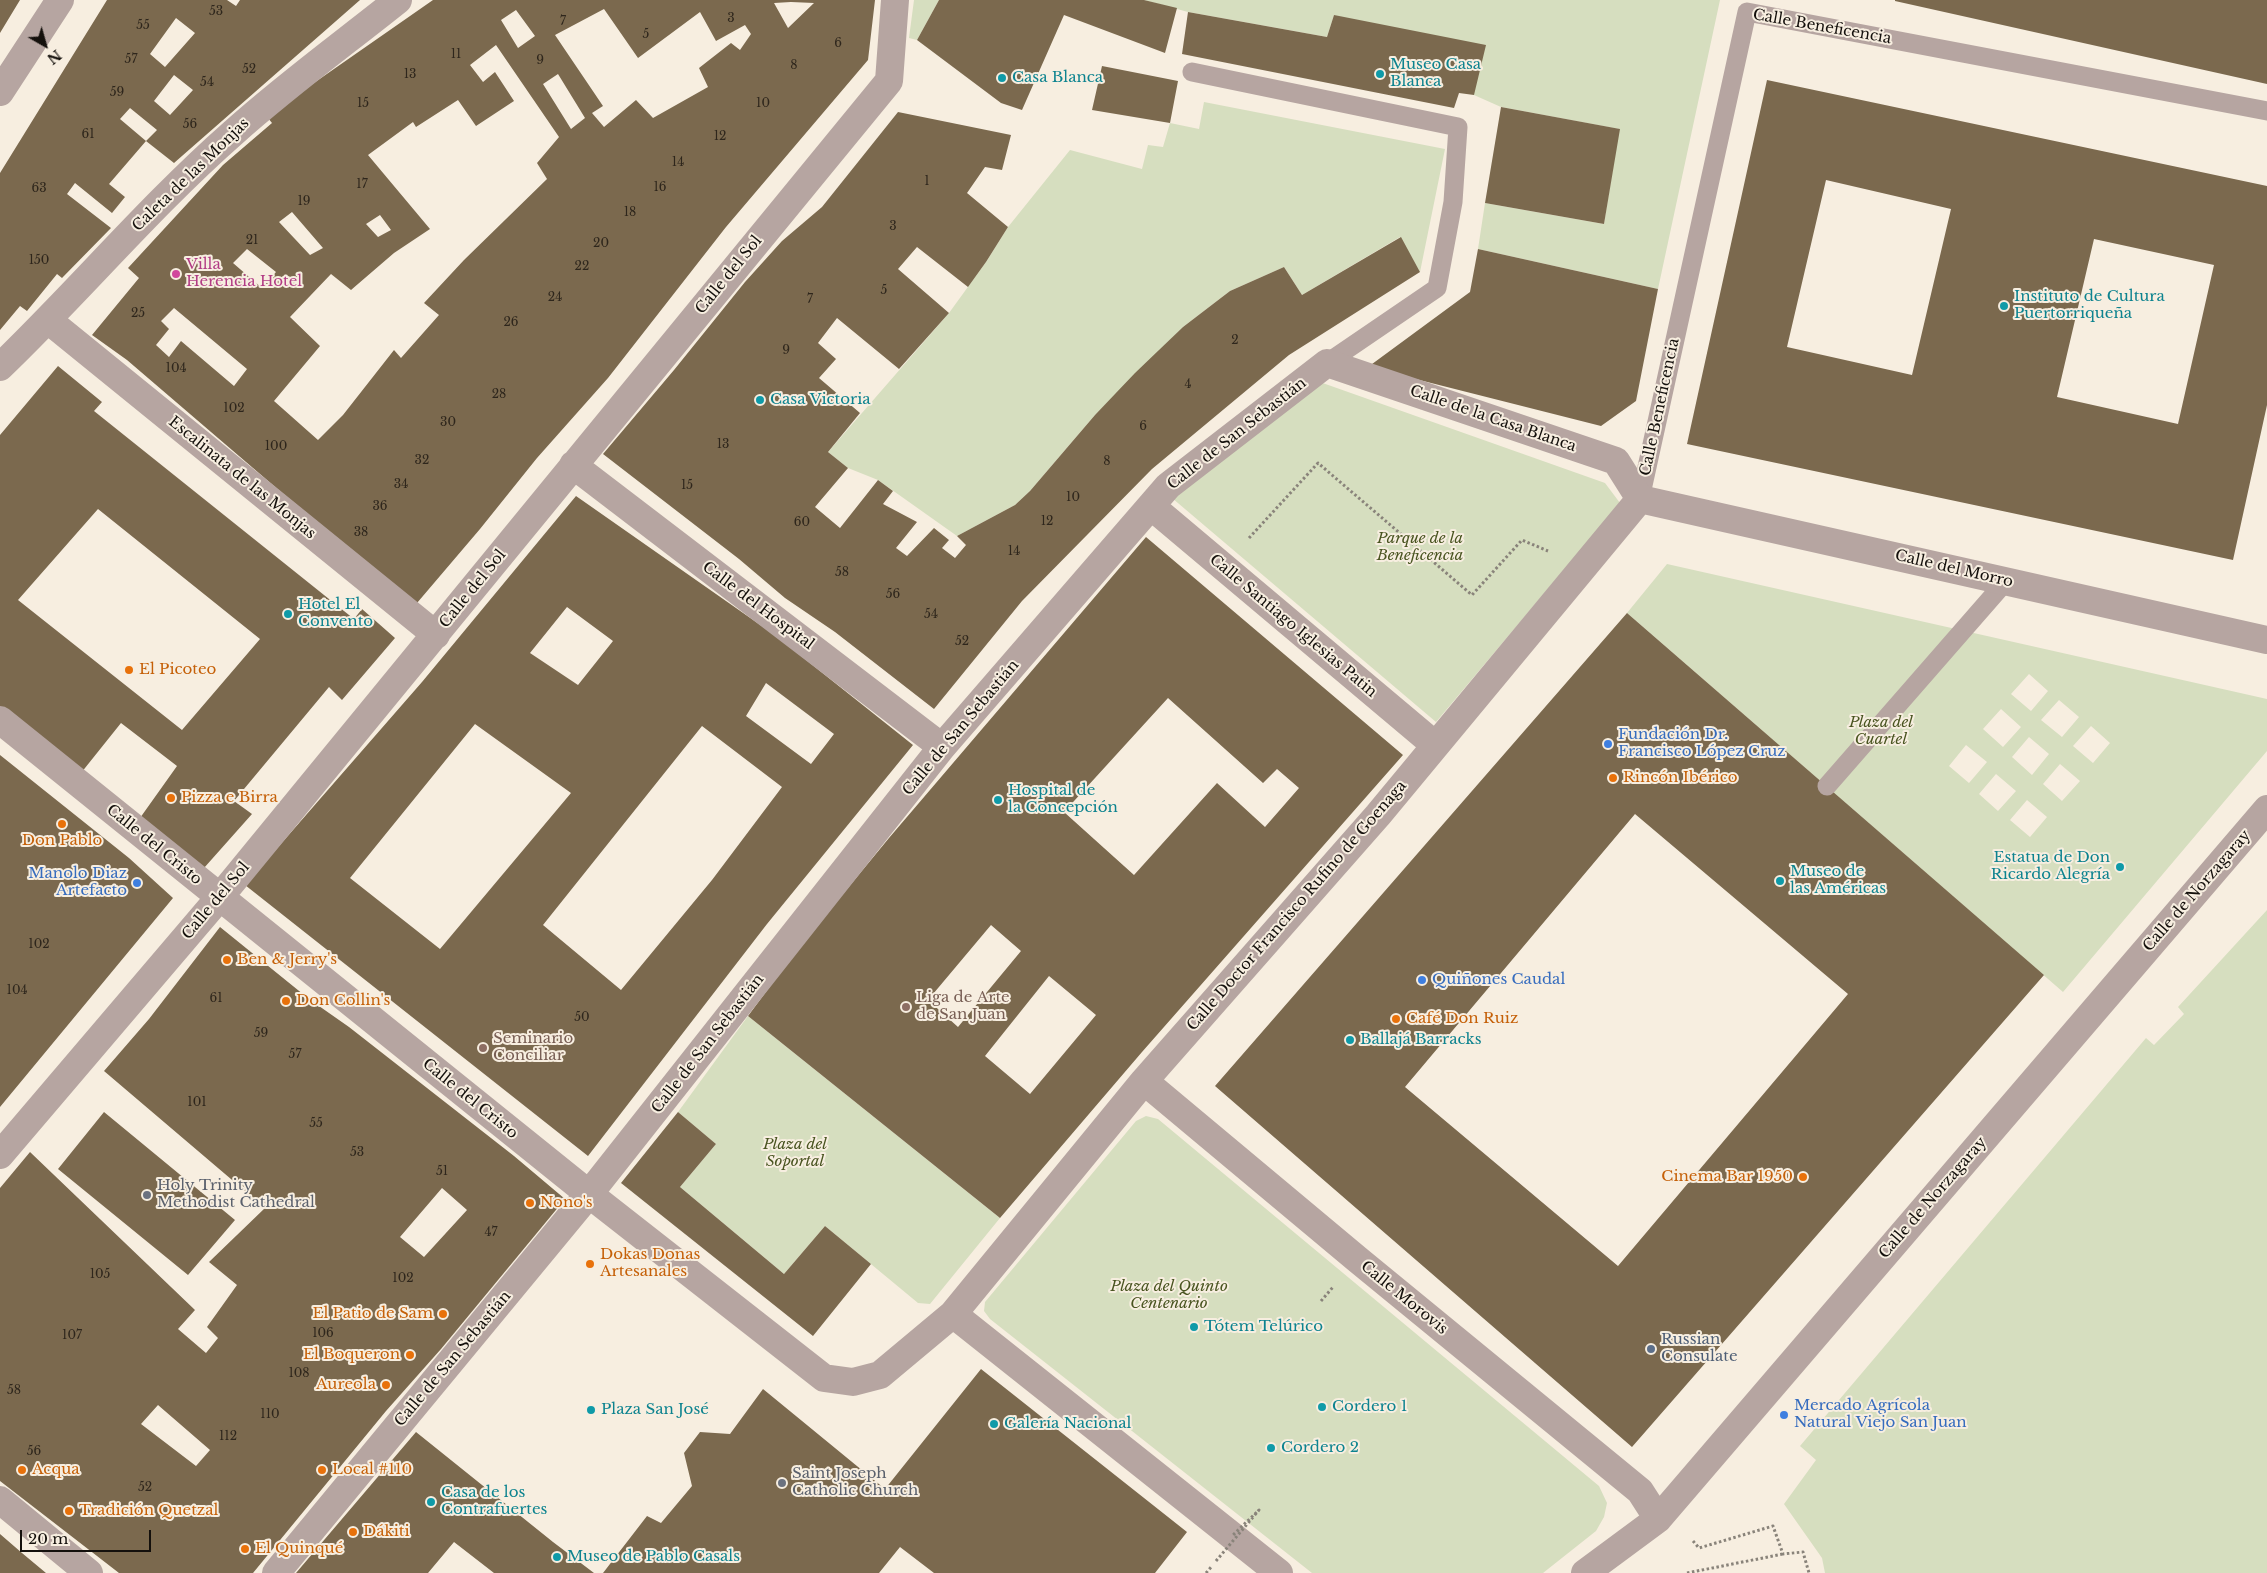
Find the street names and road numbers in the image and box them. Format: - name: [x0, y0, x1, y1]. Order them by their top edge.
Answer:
- street label: Calle Beneficencia: [1751, 6, 1893, 48]
- street label: Caleta de las Monjas: [129, 115, 253, 235]
- street label: Calle del Sol: [692, 232, 766, 318]
- street label: Calle Beneficencia: [1637, 337, 1683, 477]
- street label: Calle de San Sebastián: [1164, 374, 1310, 494]
- street label: Calle de la Casa Blanca: [1408, 382, 1578, 456]
- street label: Escalinata de las Monjas: [165, 413, 319, 543]
- street label: Calle del Sol: [436, 546, 510, 632]
- street label: Calle del Morro: [1893, 547, 2015, 591]
- street label: Calle Santiago Iglesias Patin: [1206, 551, 1380, 701]
- street label: Calle del Hospital: [699, 558, 817, 654]
- street label: Calle de San Sebastián: [899, 657, 1023, 799]
- street label: Calle Doctor Francisco Rufino de Goenaga: [1183, 777, 1411, 1035]
- street label: Calle del Cristo: [103, 801, 205, 889]
- street label: Calle de Norzagaray: [2139, 827, 2255, 955]
- street label: Calle del Sol: [178, 859, 254, 943]
- street label: Calle de San Sebastián: [648, 971, 768, 1117]
- street label: Calle del Cristo: [419, 1055, 521, 1143]
- street label: Calle de Norzagaray: [1875, 1134, 1991, 1262]
- street label: Calle Morovis: [1357, 1258, 1451, 1338]
- street label: Calle de San Sebastián: [391, 1288, 515, 1430]

